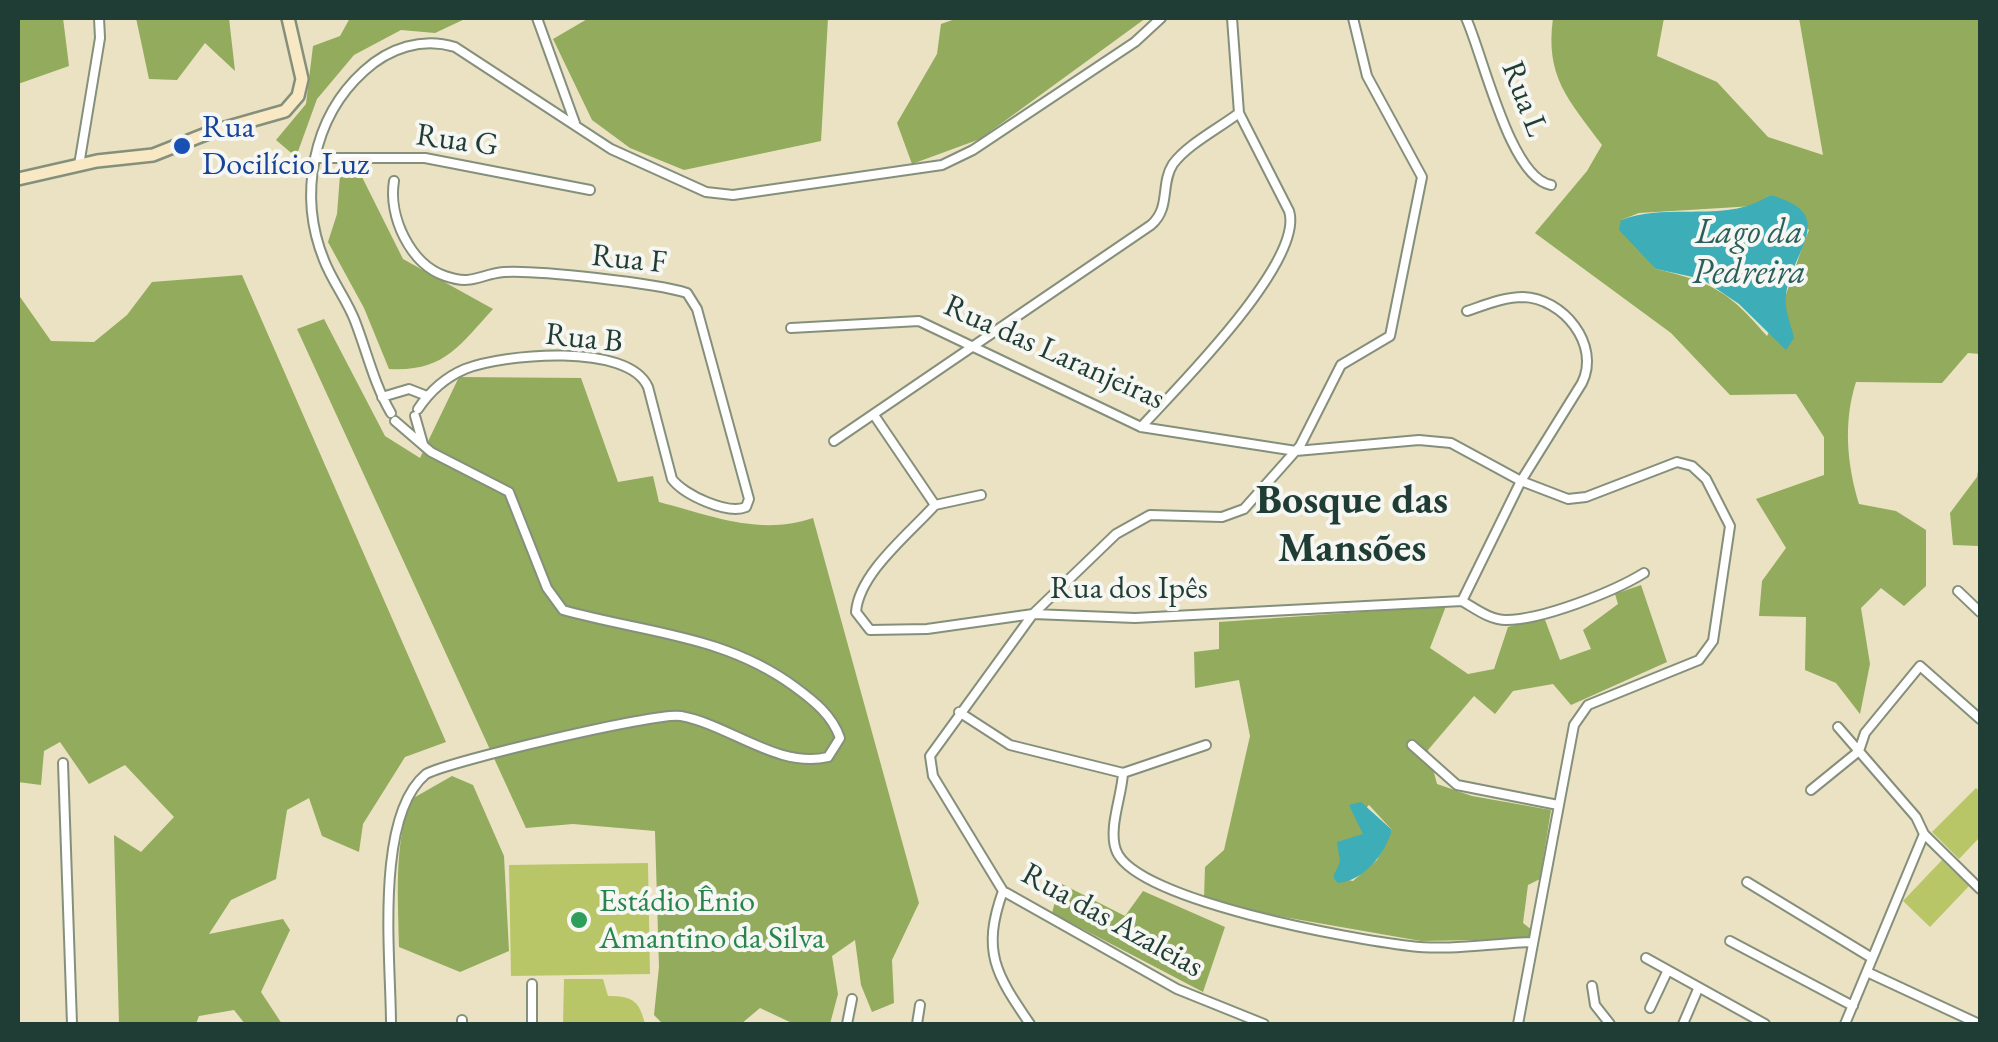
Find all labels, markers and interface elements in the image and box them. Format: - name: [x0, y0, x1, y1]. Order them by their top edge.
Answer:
- street label: Rua L: [1492, 56, 1556, 142]
- place label: Rua Docilício Luz: [202, 109, 369, 184]
- street label: Rua G: [414, 116, 500, 166]
- marker: Rua Docilício Luz: [171, 135, 193, 157]
- water label: Lago da Pedreira: [1692, 212, 1806, 294]
- street label: Rua F: [590, 237, 668, 283]
- street label: Rua das Laranjeiras: [938, 287, 1170, 419]
- street label: Rua B: [543, 316, 625, 362]
- district label: Bosque das Mansões: [1256, 477, 1448, 576]
- street label: Rua dos Ipês: [1050, 570, 1208, 608]
- street label: Rua das Azaleias: [1014, 855, 1210, 987]
- place label: Estádio Ênio Amantino da Silva: [599, 883, 825, 958]
- marker: Estádio Ênio Amantino da Silva: [568, 909, 590, 931]

